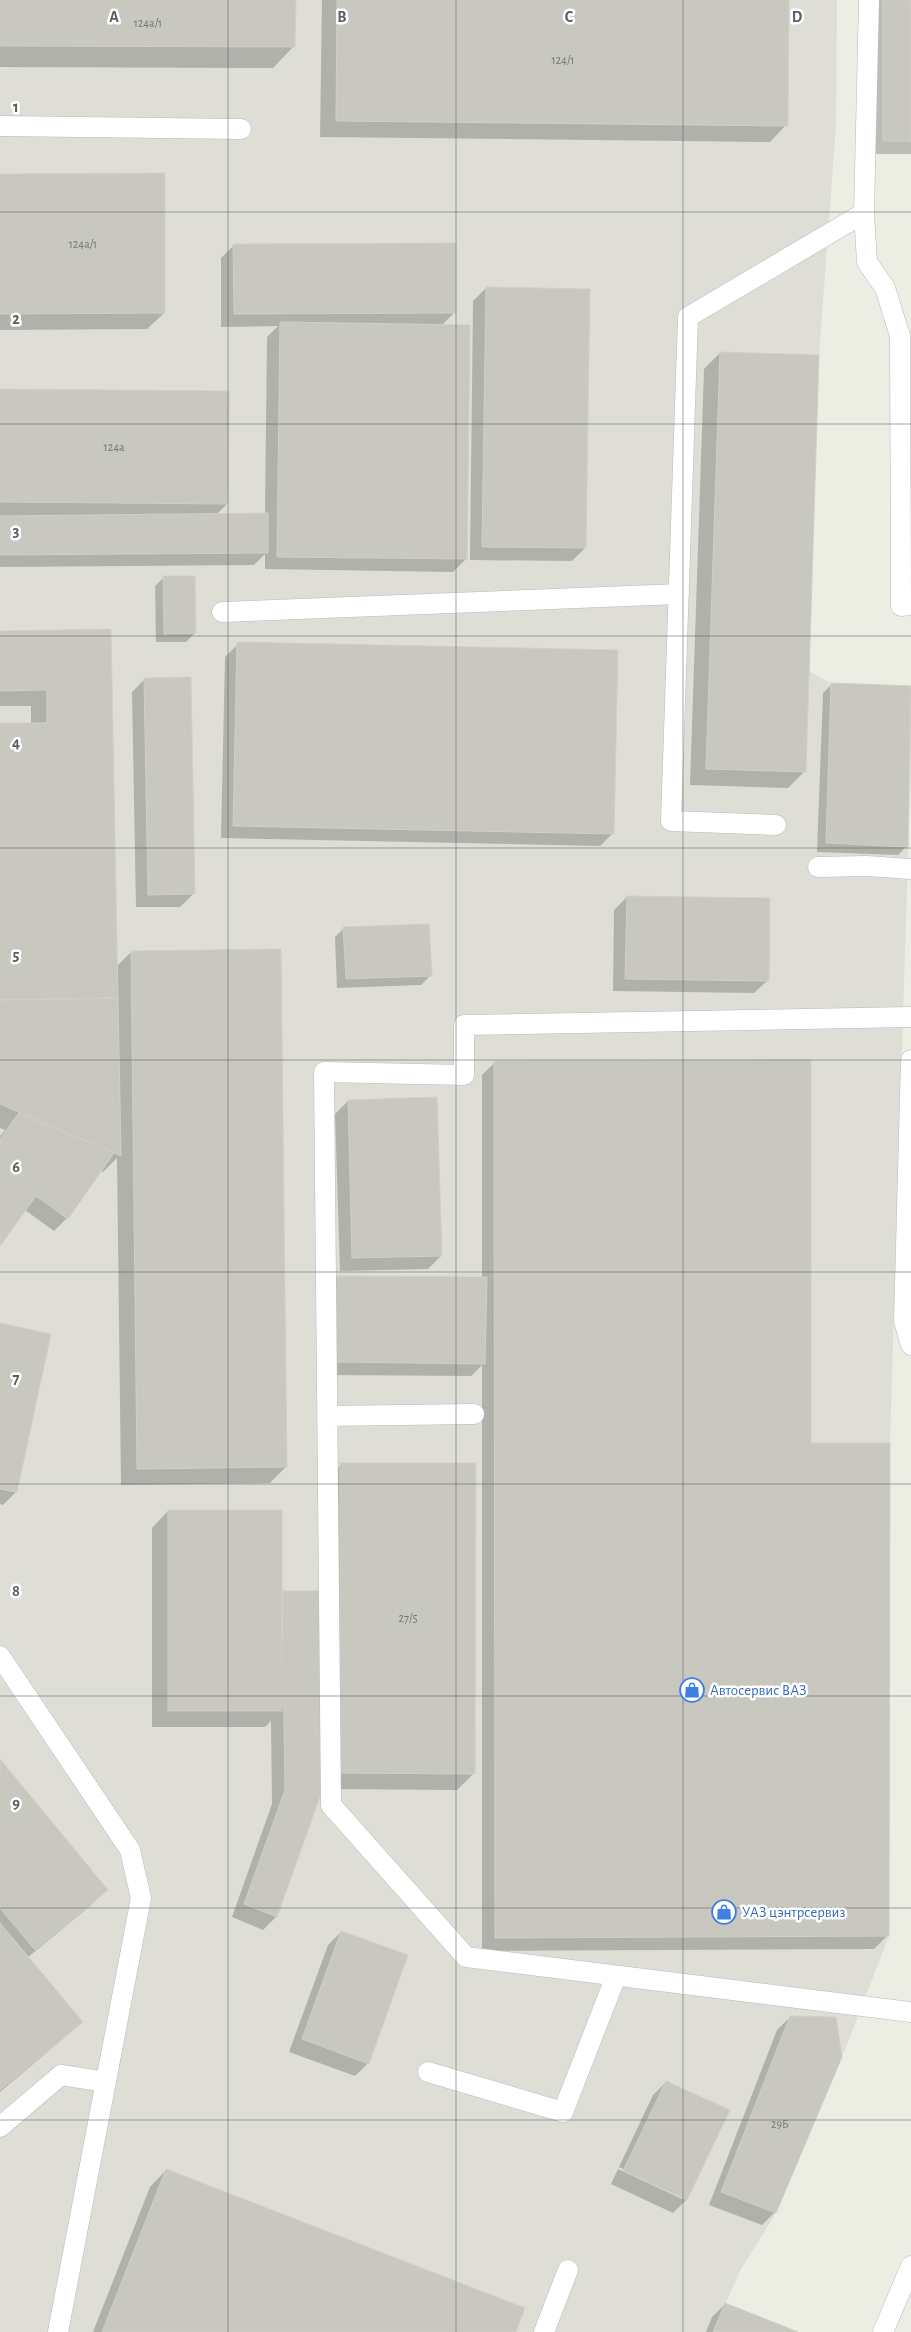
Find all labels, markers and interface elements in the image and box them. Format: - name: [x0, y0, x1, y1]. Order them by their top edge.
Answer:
- text: A: [109, 9, 119, 25]
- text: B: [337, 9, 347, 25]
- text: C: [565, 9, 574, 25]
- text: D: [792, 9, 803, 25]
- house number: 124a/1: [134, 17, 162, 29]
- house number: 124/1: [552, 54, 574, 66]
- text: 1: [13, 99, 19, 115]
- house number: 124а/1: [69, 238, 97, 250]
- text: 2: [12, 311, 20, 327]
- house number: 124а: [104, 441, 125, 453]
- text: 3: [13, 523, 20, 539]
- text: 4: [12, 735, 20, 751]
- text: 5: [13, 947, 20, 963]
- text: 6: [12, 1159, 20, 1175]
- text: 7: [13, 1371, 20, 1387]
- text: 8: [12, 1583, 20, 1599]
- house number: 27/5: [399, 1612, 417, 1624]
- shop icon: Автосервис ВАЗ: [679, 1677, 705, 1703]
- place label: Автосервис ВАЗ: [710, 1683, 807, 1698]
- text: 9: [12, 1795, 20, 1811]
- shop icon: УАЗ цэнтрсервиз: [711, 1899, 737, 1925]
- place label: УАЗ цэнтрсервиз: [742, 1905, 846, 1920]
- house number: 29Б: [771, 2118, 789, 2130]

